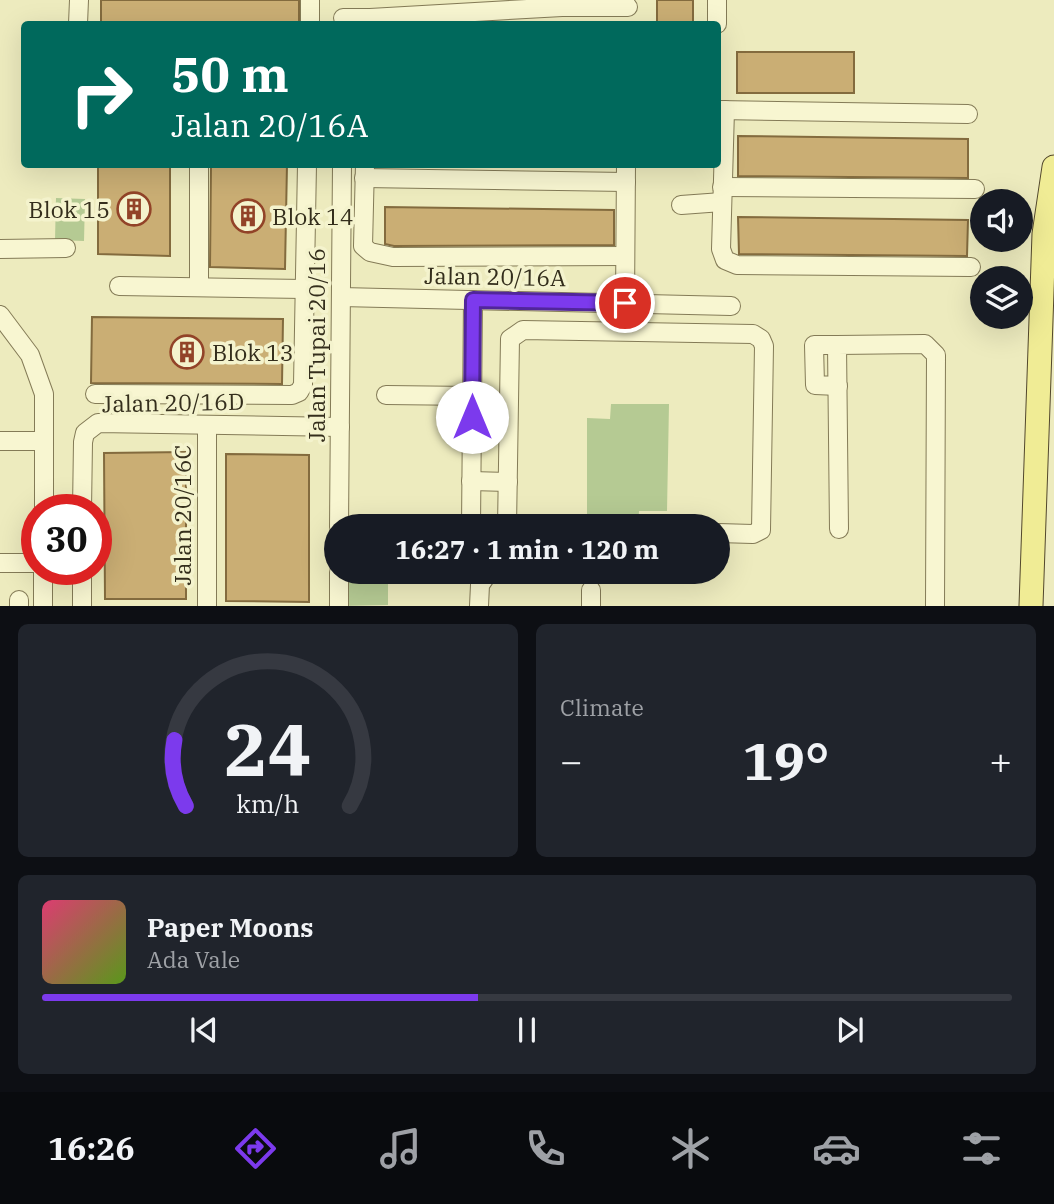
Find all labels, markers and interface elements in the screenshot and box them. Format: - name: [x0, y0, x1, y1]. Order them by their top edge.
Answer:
- text: 50 m: [171, 42, 289, 105]
- icon: right: [56, 49, 147, 140]
- text: Jalan 20/16A: [171, 104, 368, 146]
- map controls: [970, 189, 1033, 329]
- button: sound: [970, 189, 1033, 252]
- building icon: Blok 15: [115, 190, 153, 228]
- place label: Blok 15: [28, 194, 110, 224]
- building icon: Blok 14: [229, 197, 267, 235]
- place label: Blok 14: [272, 201, 354, 231]
- street label: Jalan Tupai 20/16: [301, 248, 331, 442]
- street label: Jalan 20/16A: [424, 260, 566, 292]
- button: layers: [970, 266, 1033, 329]
- pin: [595, 273, 655, 333]
- icon: arrive: [606, 284, 644, 322]
- building icon: Blok 13: [168, 333, 206, 371]
- place label: Blok 13: [212, 337, 294, 367]
- position arrow: [435, 380, 509, 454]
- street label: Jalan 20/16D: [102, 386, 244, 418]
- street label: Jalan 20/16C: [167, 445, 197, 586]
- speed limit sign: 30: [21, 494, 112, 585]
- text: 16:27 · 1 min · 120 m: [395, 532, 659, 566]
- text: Climate: [560, 692, 644, 722]
- text: 24: [224, 702, 312, 797]
- text: 19°: [743, 727, 829, 794]
- text: −: [560, 736, 583, 785]
- text: +: [989, 736, 1012, 785]
- text: km/h: [236, 787, 300, 820]
- text: Paper Moons: [147, 910, 314, 944]
- text: Ada Vale: [147, 944, 240, 974]
- icon: previous: [185, 1011, 223, 1049]
- icon: pause: [508, 1011, 546, 1049]
- icon: next: [831, 1011, 869, 1049]
- icon: directions: [231, 1124, 280, 1173]
- icon: music: [376, 1124, 425, 1173]
- icon: phone: [521, 1124, 570, 1173]
- icon: climate: [666, 1124, 715, 1173]
- icon: car: [812, 1124, 861, 1173]
- icon: filters: [957, 1124, 1006, 1173]
- text: 16:26: [48, 1127, 135, 1169]

